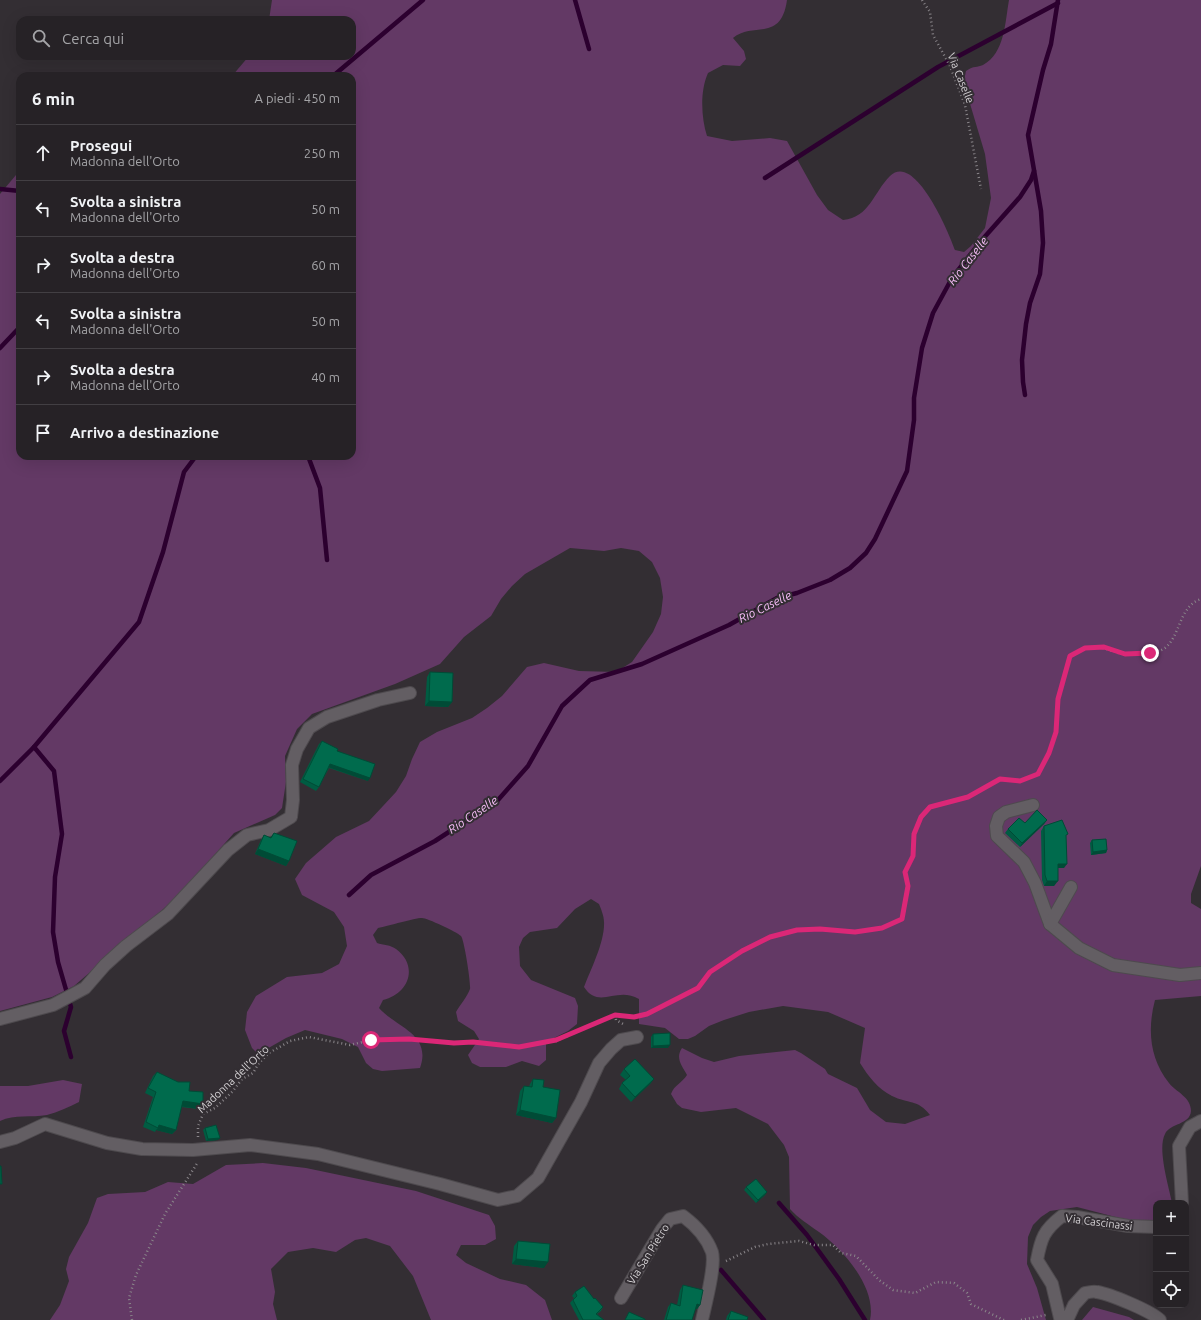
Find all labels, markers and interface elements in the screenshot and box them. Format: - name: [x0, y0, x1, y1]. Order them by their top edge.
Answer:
- search box: [16, 16, 356, 60]
- icon: search: [30, 27, 52, 49]
- text: Cerca qui: [62, 30, 124, 47]
- street label: Via Caselle: [945, 51, 977, 105]
- text: 6 min: [32, 89, 75, 108]
- text: A piedi · 450 m: [255, 91, 340, 105]
- text: Prosegui: [70, 137, 132, 154]
- icon: ahead: [32, 142, 54, 164]
- text: 250 m: [304, 146, 340, 160]
- text: Madonna dell'Orto: [70, 154, 180, 168]
- text: Svolta a sinistra: [70, 193, 181, 210]
- icon: left: [32, 198, 54, 220]
- text: 50 m: [311, 202, 340, 216]
- text: Madonna dell'Orto: [70, 210, 180, 224]
- water label: Rio Caselle: [945, 234, 990, 287]
- text: Svolta a destra: [70, 249, 175, 266]
- icon: right: [32, 254, 54, 276]
- text: 60 m: [311, 258, 340, 272]
- text: Madonna dell'Orto: [70, 266, 180, 280]
- text: Svolta a sinistra: [70, 305, 181, 322]
- icon: left: [32, 310, 54, 332]
- text: 50 m: [311, 314, 340, 328]
- text: Madonna dell'Orto: [70, 322, 180, 336]
- text: Svolta a destra: [70, 361, 175, 378]
- icon: right: [32, 366, 54, 388]
- text: 40 m: [311, 370, 340, 384]
- text: Madonna dell'Orto: [70, 378, 180, 392]
- icon: arrive: [32, 422, 54, 444]
- text: Arrivo a destinazione: [70, 424, 219, 441]
- water label: Rio Caselle: [736, 588, 793, 625]
- route end: [1141, 644, 1159, 662]
- water label: Rio Caselle: [445, 793, 500, 836]
- route start: [362, 1031, 380, 1049]
- street label: Madonna dell'Orto: [195, 1043, 271, 1115]
- map controls: [1153, 1200, 1189, 1308]
- button: +: [1153, 1200, 1189, 1236]
- street label: Via Cascinassi: [1065, 1212, 1133, 1232]
- street label: Via San Pietro: [625, 1222, 671, 1286]
- button: −: [1153, 1236, 1189, 1272]
- button: locate: [1153, 1272, 1189, 1308]

